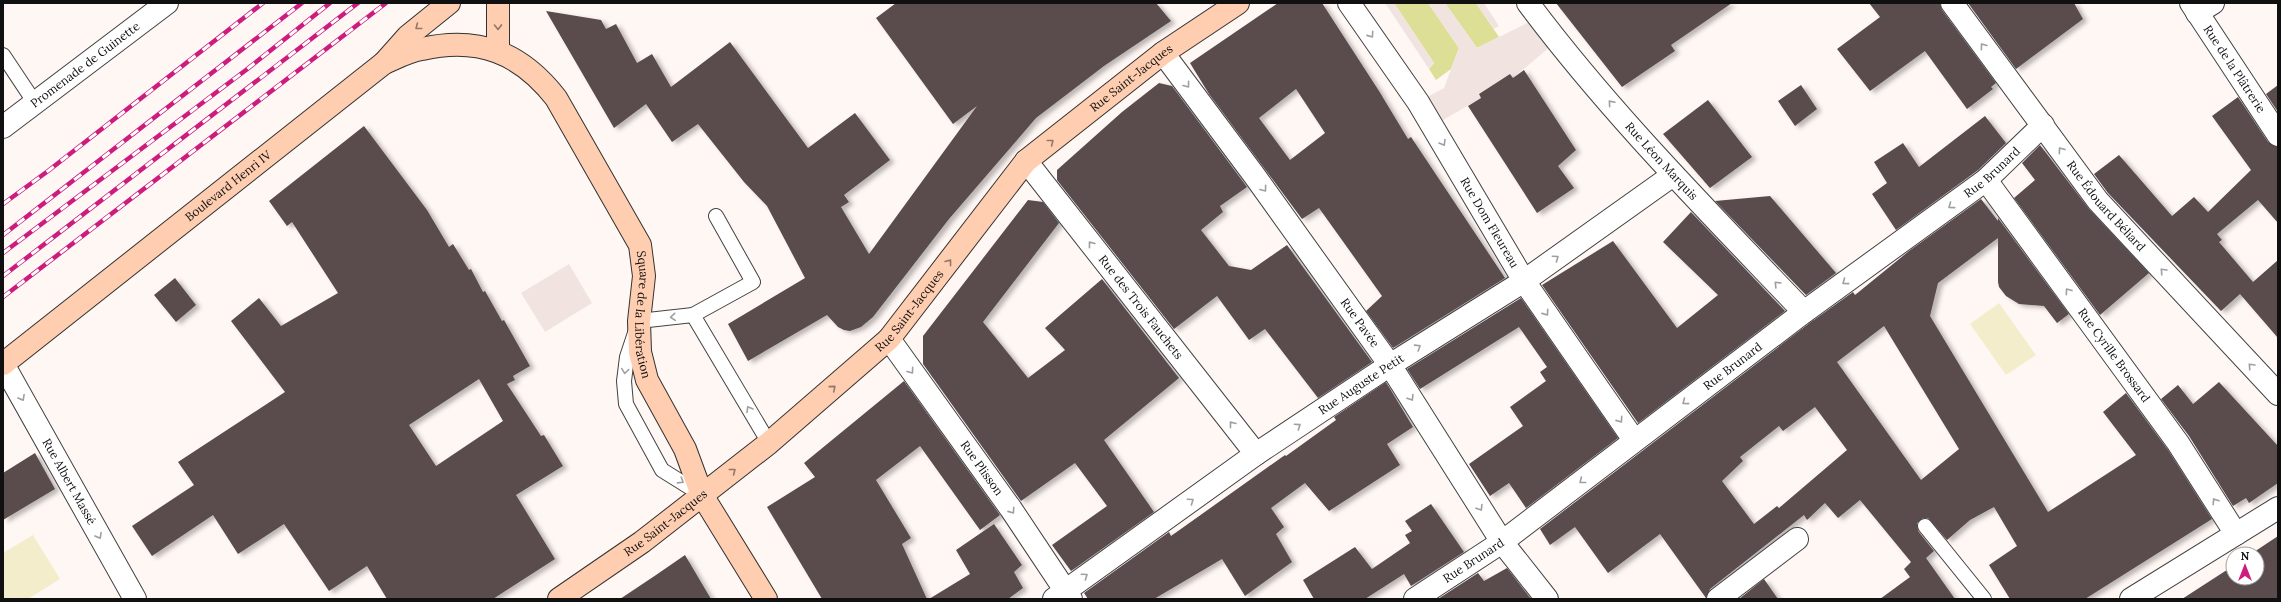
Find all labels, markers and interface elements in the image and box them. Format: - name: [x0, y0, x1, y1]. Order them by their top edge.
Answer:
- street label: Promenade de Guinette: [27, 18, 143, 111]
- one-way arrow: [416, 22, 423, 29]
- street label: Rue de la Plâtrerie: [2201, 22, 2269, 116]
- one-way arrow: [493, 24, 502, 30]
- one-way arrow: [1366, 31, 1374, 38]
- street label: Rue Saint-Jacques: [1086, 41, 1176, 115]
- one-way arrow: [1981, 43, 1988, 50]
- one-way arrow: [1182, 80, 1189, 87]
- one-way arrow: [1608, 100, 1616, 108]
- street label: Rue Léon Marquis: [1622, 119, 1702, 203]
- one-way arrow: [1439, 139, 1446, 146]
- one-way arrow: [1046, 140, 1053, 147]
- street label: Rue Brunard: [1961, 143, 2023, 201]
- street label: Boulevard Henri IV: [182, 146, 275, 224]
- one-way arrow: [2058, 147, 2066, 154]
- street label: Rue Édouard Béliard: [2064, 158, 2149, 254]
- street label: Rue Dom Fleureau: [1457, 174, 1523, 270]
- one-way arrow: [1259, 185, 1267, 192]
- one-way arrow: [1948, 201, 1955, 208]
- one-way arrow: [1089, 242, 1096, 249]
- street label: Square de la Libération: [632, 250, 654, 380]
- street label: Rue des Trois Fauchets: [1096, 252, 1187, 362]
- one-way arrow: [1552, 256, 1559, 263]
- one-way arrow: [945, 260, 952, 267]
- street label: Rue Saint-Jacques: [872, 266, 947, 355]
- one-way arrow: [2160, 268, 2167, 276]
- one-way arrow: [1843, 277, 1850, 284]
- one-way arrow: [1774, 281, 1782, 289]
- one-way arrow: [2066, 289, 2073, 296]
- street label: Rue Pavée: [1338, 295, 1383, 350]
- street label: Rue Cyrille Brossard: [2075, 305, 2154, 405]
- one-way arrow: [1541, 309, 1549, 316]
- one-way arrow: [670, 313, 676, 322]
- street label: Rue Brunard: [1700, 339, 1765, 393]
- one-way arrow: [1414, 345, 1421, 352]
- street label: Rue Auguste Petit: [1315, 350, 1407, 417]
- one-way arrow: [2248, 363, 2256, 371]
- one-way arrow: [906, 367, 914, 374]
- one-way arrow: [621, 368, 630, 374]
- one-way arrow: [828, 385, 835, 392]
- one-way arrow: [17, 394, 24, 401]
- one-way arrow: [1406, 394, 1414, 401]
- one-way arrow: [1682, 397, 1689, 405]
- one-way arrow: [746, 406, 753, 413]
- one-way arrow: [1615, 416, 1623, 423]
- one-way arrow: [1230, 421, 1237, 428]
- one-way arrow: [1294, 424, 1301, 431]
- street label: Rue Albert Massé: [39, 436, 100, 528]
- street label: Rue Plisson: [957, 438, 1007, 498]
- one-way arrow: [728, 468, 735, 475]
- one-way arrow: [1579, 476, 1586, 483]
- one-way arrow: [677, 477, 684, 484]
- street label: Rue Saint-Jacques: [621, 486, 710, 559]
- one-way arrow: [1187, 498, 1194, 505]
- one-way arrow: [2212, 498, 2220, 505]
- one-way arrow: [1475, 504, 1483, 511]
- one-way arrow: [1007, 506, 1014, 513]
- one-way arrow: [95, 532, 102, 539]
- street label: Rue Brunard: [1440, 535, 1507, 586]
- north arrow: [2225, 546, 2265, 586]
- text: N: [2241, 549, 2250, 563]
- one-way arrow: [1081, 573, 1088, 581]

